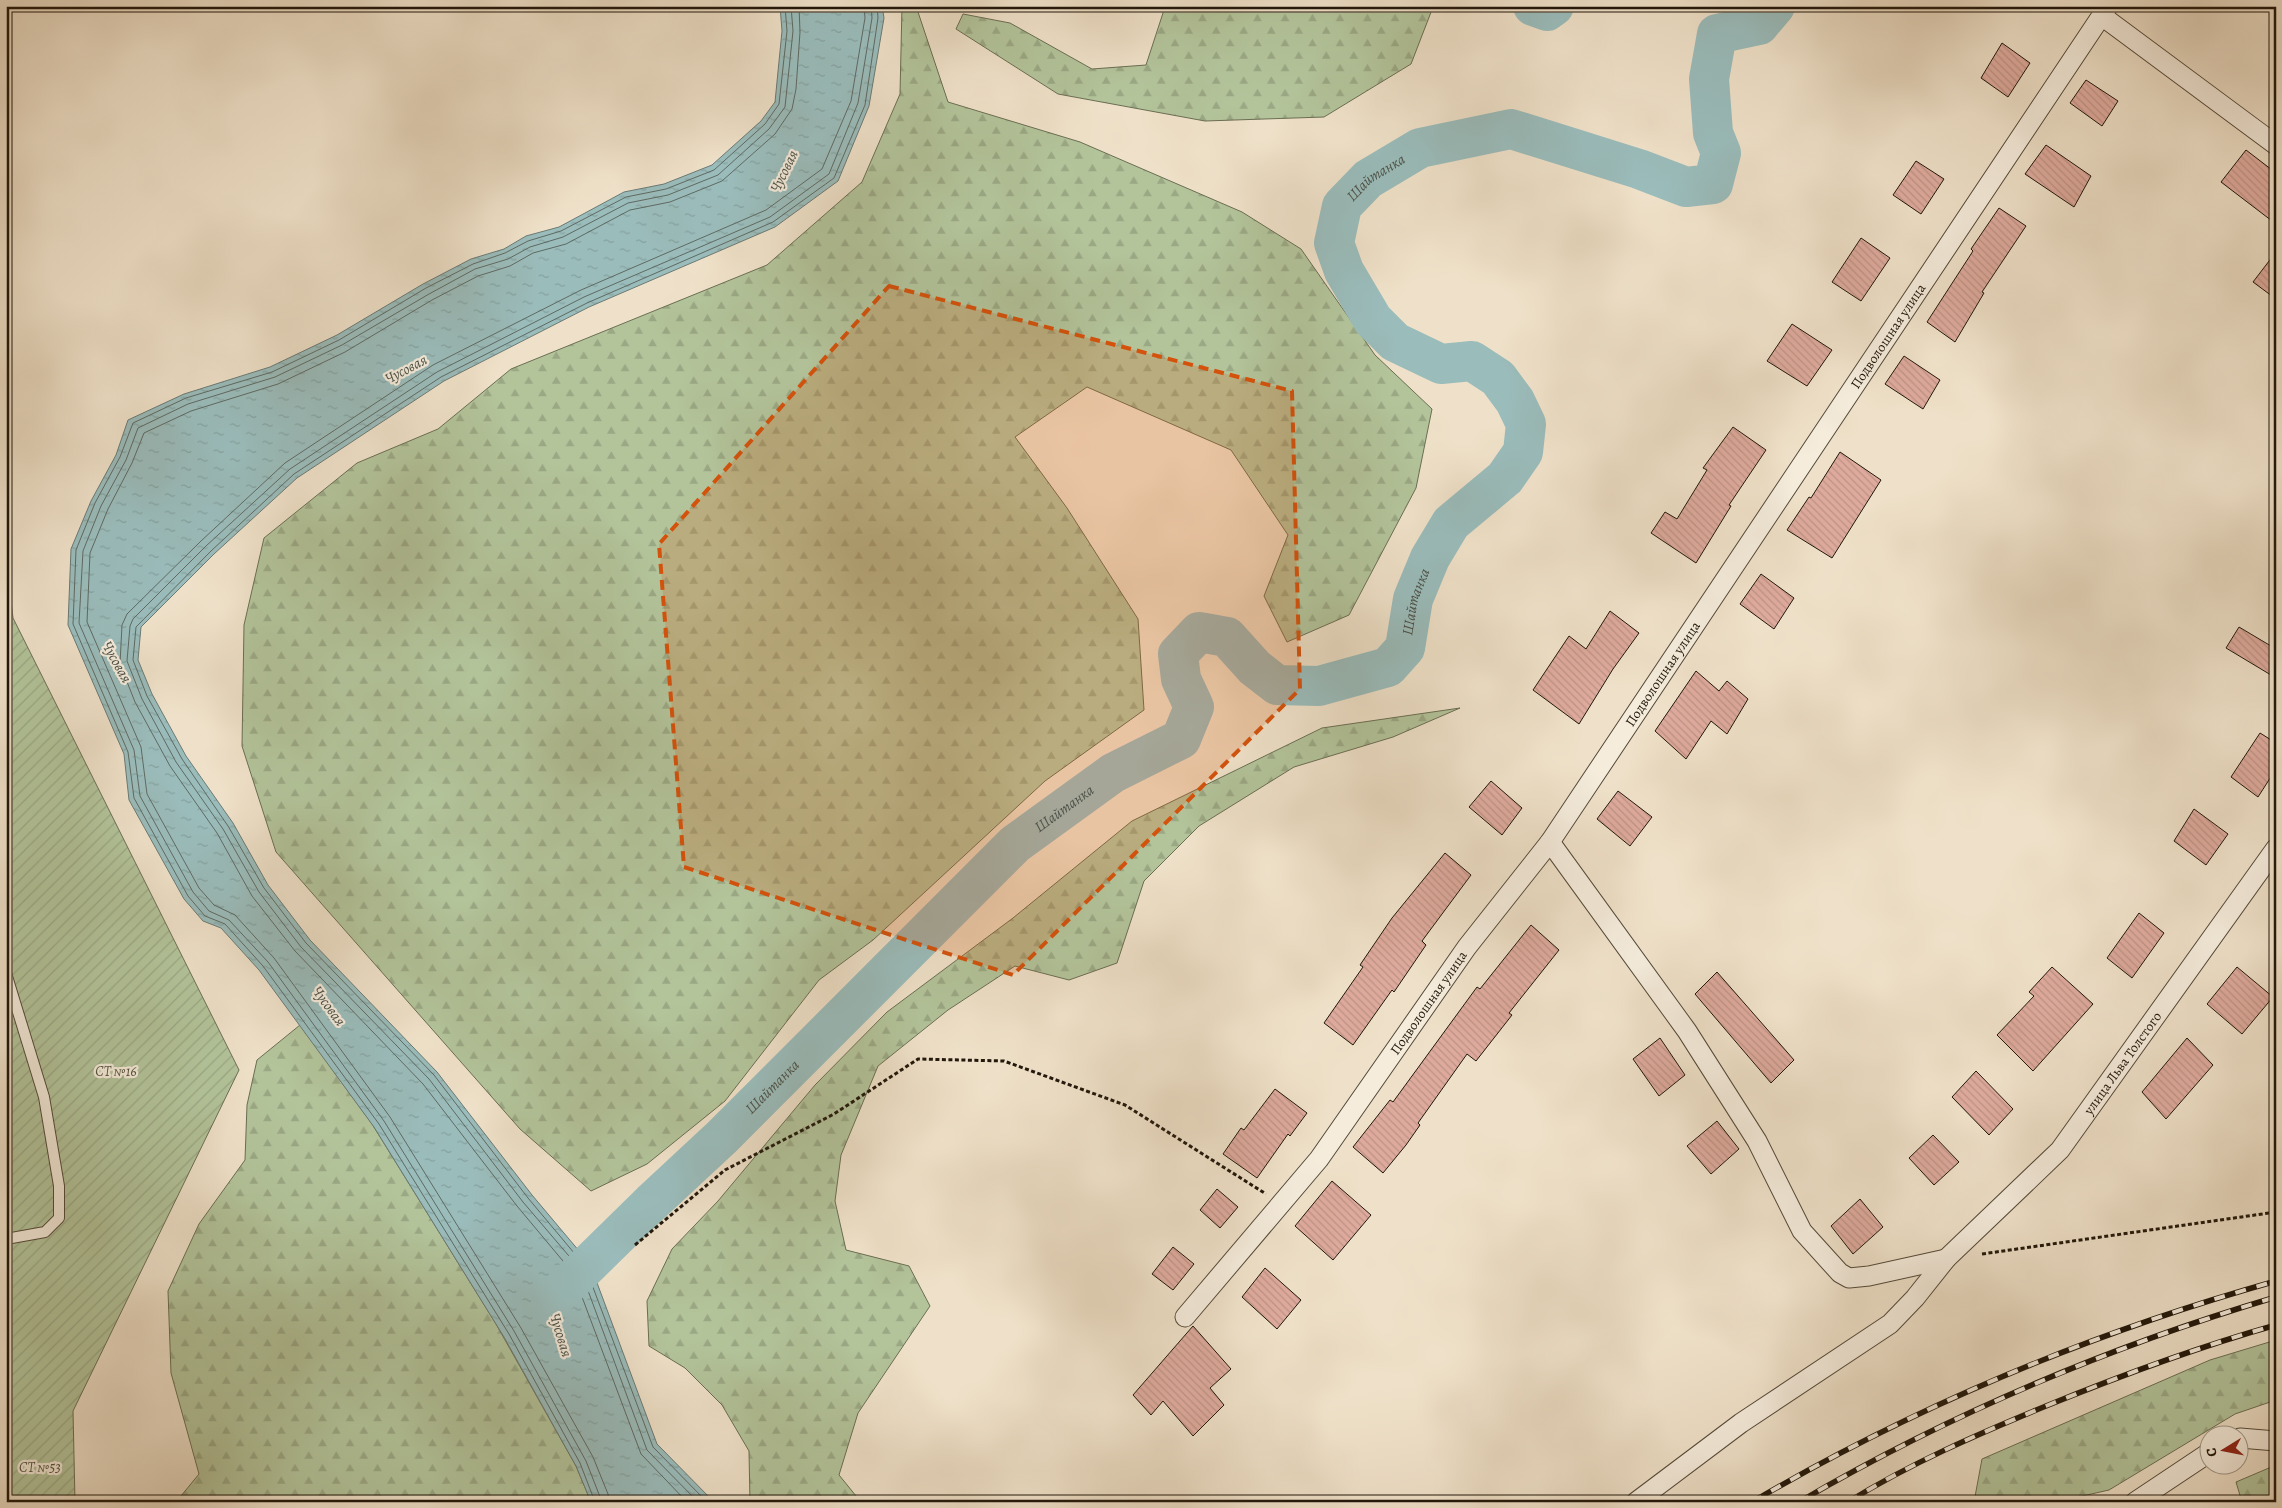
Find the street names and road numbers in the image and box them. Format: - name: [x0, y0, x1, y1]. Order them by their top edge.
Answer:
- street label: Подволошная улица: [1846, 279, 1930, 392]
- street label: Подволошная улица: [1620, 617, 1705, 730]
- street label: Подволошная улица: [1385, 946, 1471, 1058]
- street label: улица Льва Толстого: [2078, 1007, 2166, 1119]

